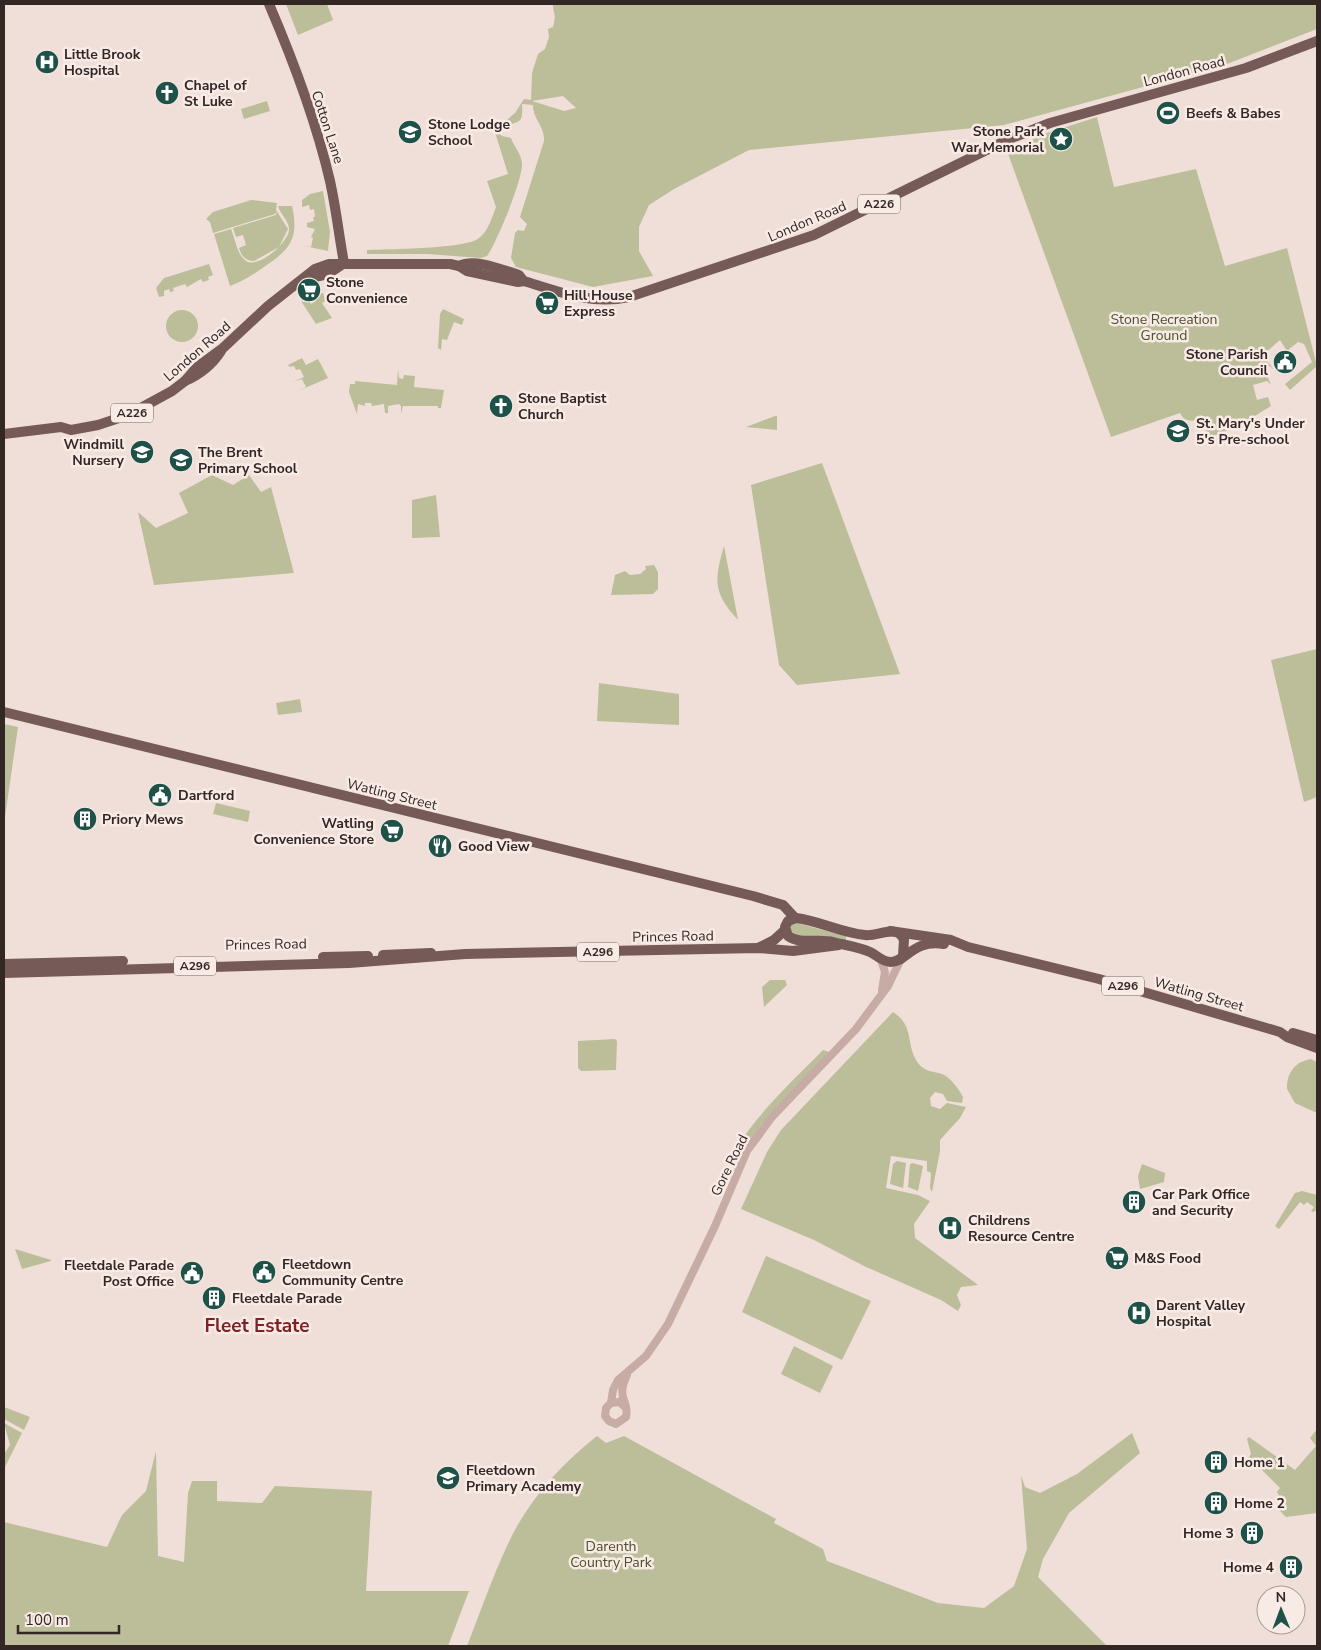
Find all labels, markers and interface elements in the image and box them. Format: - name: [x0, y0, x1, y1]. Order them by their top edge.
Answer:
- place label: Little Brook Hospital: [64, 45, 141, 80]
- hospital icon: Little Brook Hospital: [34, 49, 60, 75]
- street label: London Road: [1141, 52, 1227, 91]
- place label: Chapel of St Luke: [184, 76, 248, 111]
- church icon: Chapel of St Luke: [154, 80, 180, 106]
- street label: Cotton Lane: [307, 88, 348, 166]
- sports icon: Beefs & Babes: [1155, 100, 1181, 126]
- place label: Beefs & Babes: [1186, 104, 1281, 123]
- place label: Stone Lodge School: [428, 115, 510, 150]
- school or university icon: Stone Lodge School: [397, 119, 423, 145]
- place label: Stone Park War Memorial: [951, 122, 1045, 157]
- place icon: Stone Park War Memorial: [1048, 126, 1074, 152]
- road number: A226: [858, 194, 900, 213]
- street label: London Road: [765, 196, 849, 246]
- place label: Stone Convenience: [326, 273, 408, 308]
- supermarket icon: Stone Convenience: [296, 277, 322, 303]
- place label: Hill House Express: [564, 286, 633, 321]
- supermarket icon: Hill House Express: [534, 290, 560, 316]
- park label: Stone Recreation Ground: [1110, 310, 1218, 345]
- street label: London Road: [160, 317, 235, 386]
- place label: Stone Parish Council: [1186, 345, 1269, 380]
- public building icon: Stone Parish Council: [1272, 349, 1298, 375]
- place label: Stone Baptist Church: [518, 389, 607, 424]
- church icon: Stone Baptist Church: [488, 393, 514, 419]
- road number: A226: [111, 403, 153, 422]
- place label: St. Mary's Under 5's Pre-school: [1196, 414, 1305, 449]
- school or university icon: St. Mary's Under 5's Pre-school: [1165, 418, 1191, 444]
- place label: Windmill Nursery: [63, 435, 125, 470]
- school or university icon: Windmill Nursery: [129, 439, 155, 465]
- place label: The Brent Primary School: [198, 443, 298, 478]
- school or university icon: The Brent Primary School: [168, 447, 194, 473]
- street label: Watling Street: [345, 774, 439, 815]
- public building icon: Dartford: [147, 782, 173, 808]
- place label: Dartford: [178, 786, 234, 805]
- building icon: Priory Mews: [72, 806, 98, 832]
- place label: Priory Mews: [102, 810, 184, 829]
- place label: Watling Convenience Store: [254, 814, 374, 849]
- supermarket icon: Watling Convenience Store: [379, 818, 405, 844]
- restaurant icon: Good View: [427, 833, 453, 859]
- place label: Good View: [458, 837, 530, 856]
- street label: Princes Road: [632, 926, 714, 947]
- street label: Princes Road: [225, 934, 307, 955]
- road number: A296: [577, 942, 619, 962]
- road number: A296: [174, 956, 216, 976]
- street label: Watling Street: [1152, 973, 1246, 1016]
- road number: A296: [1102, 976, 1144, 996]
- street label: Gore Road: [706, 1131, 753, 1199]
- place label: Car Park Office and Security: [1152, 1185, 1250, 1220]
- building icon: Car Park Office and Security: [1121, 1189, 1147, 1215]
- place label: Childrens Resource Centre: [968, 1211, 1075, 1246]
- hospital icon: Childrens Resource Centre: [937, 1215, 963, 1241]
- supermarket icon: M&S Food: [1104, 1245, 1130, 1271]
- place label: M&S Food: [1134, 1249, 1201, 1268]
- place label: Fleetdown Community Centre: [282, 1255, 404, 1290]
- place label: Fleetdale Parade Post Office: [64, 1256, 174, 1291]
- public building icon: Fleetdown Community Centre: [251, 1259, 277, 1285]
- public building icon: Fleetdale Parade Post Office: [179, 1260, 205, 1286]
- building icon: Fleetdale Parade: [201, 1285, 227, 1311]
- place label: Fleetdale Parade: [232, 1289, 342, 1308]
- place label: Darent Valley Hospital: [1156, 1296, 1246, 1331]
- hospital icon: Darent Valley Hospital: [1126, 1300, 1152, 1326]
- district label: Fleet Estate: [204, 1313, 310, 1339]
- building icon: Home 1: [1203, 1449, 1229, 1475]
- place label: Home 1: [1234, 1453, 1285, 1472]
- place label: Fleetdown Primary Academy: [466, 1461, 582, 1496]
- school or university icon: Fleetdown Primary Academy: [435, 1465, 461, 1491]
- building icon: Home 2: [1203, 1490, 1229, 1516]
- place label: Home 2: [1234, 1494, 1285, 1513]
- building icon: Home 3: [1239, 1520, 1265, 1546]
- place label: Home 3: [1183, 1524, 1234, 1543]
- park label: Darenth Country Park: [570, 1537, 653, 1572]
- building icon: Home 4: [1278, 1554, 1304, 1580]
- place label: Home 4: [1223, 1558, 1275, 1577]
- north arrow: [1256, 1585, 1306, 1635]
- text: N: [1275, 1588, 1286, 1607]
- scale bar: [18, 1602, 119, 1634]
- text: 100 m: [25, 1610, 69, 1630]

